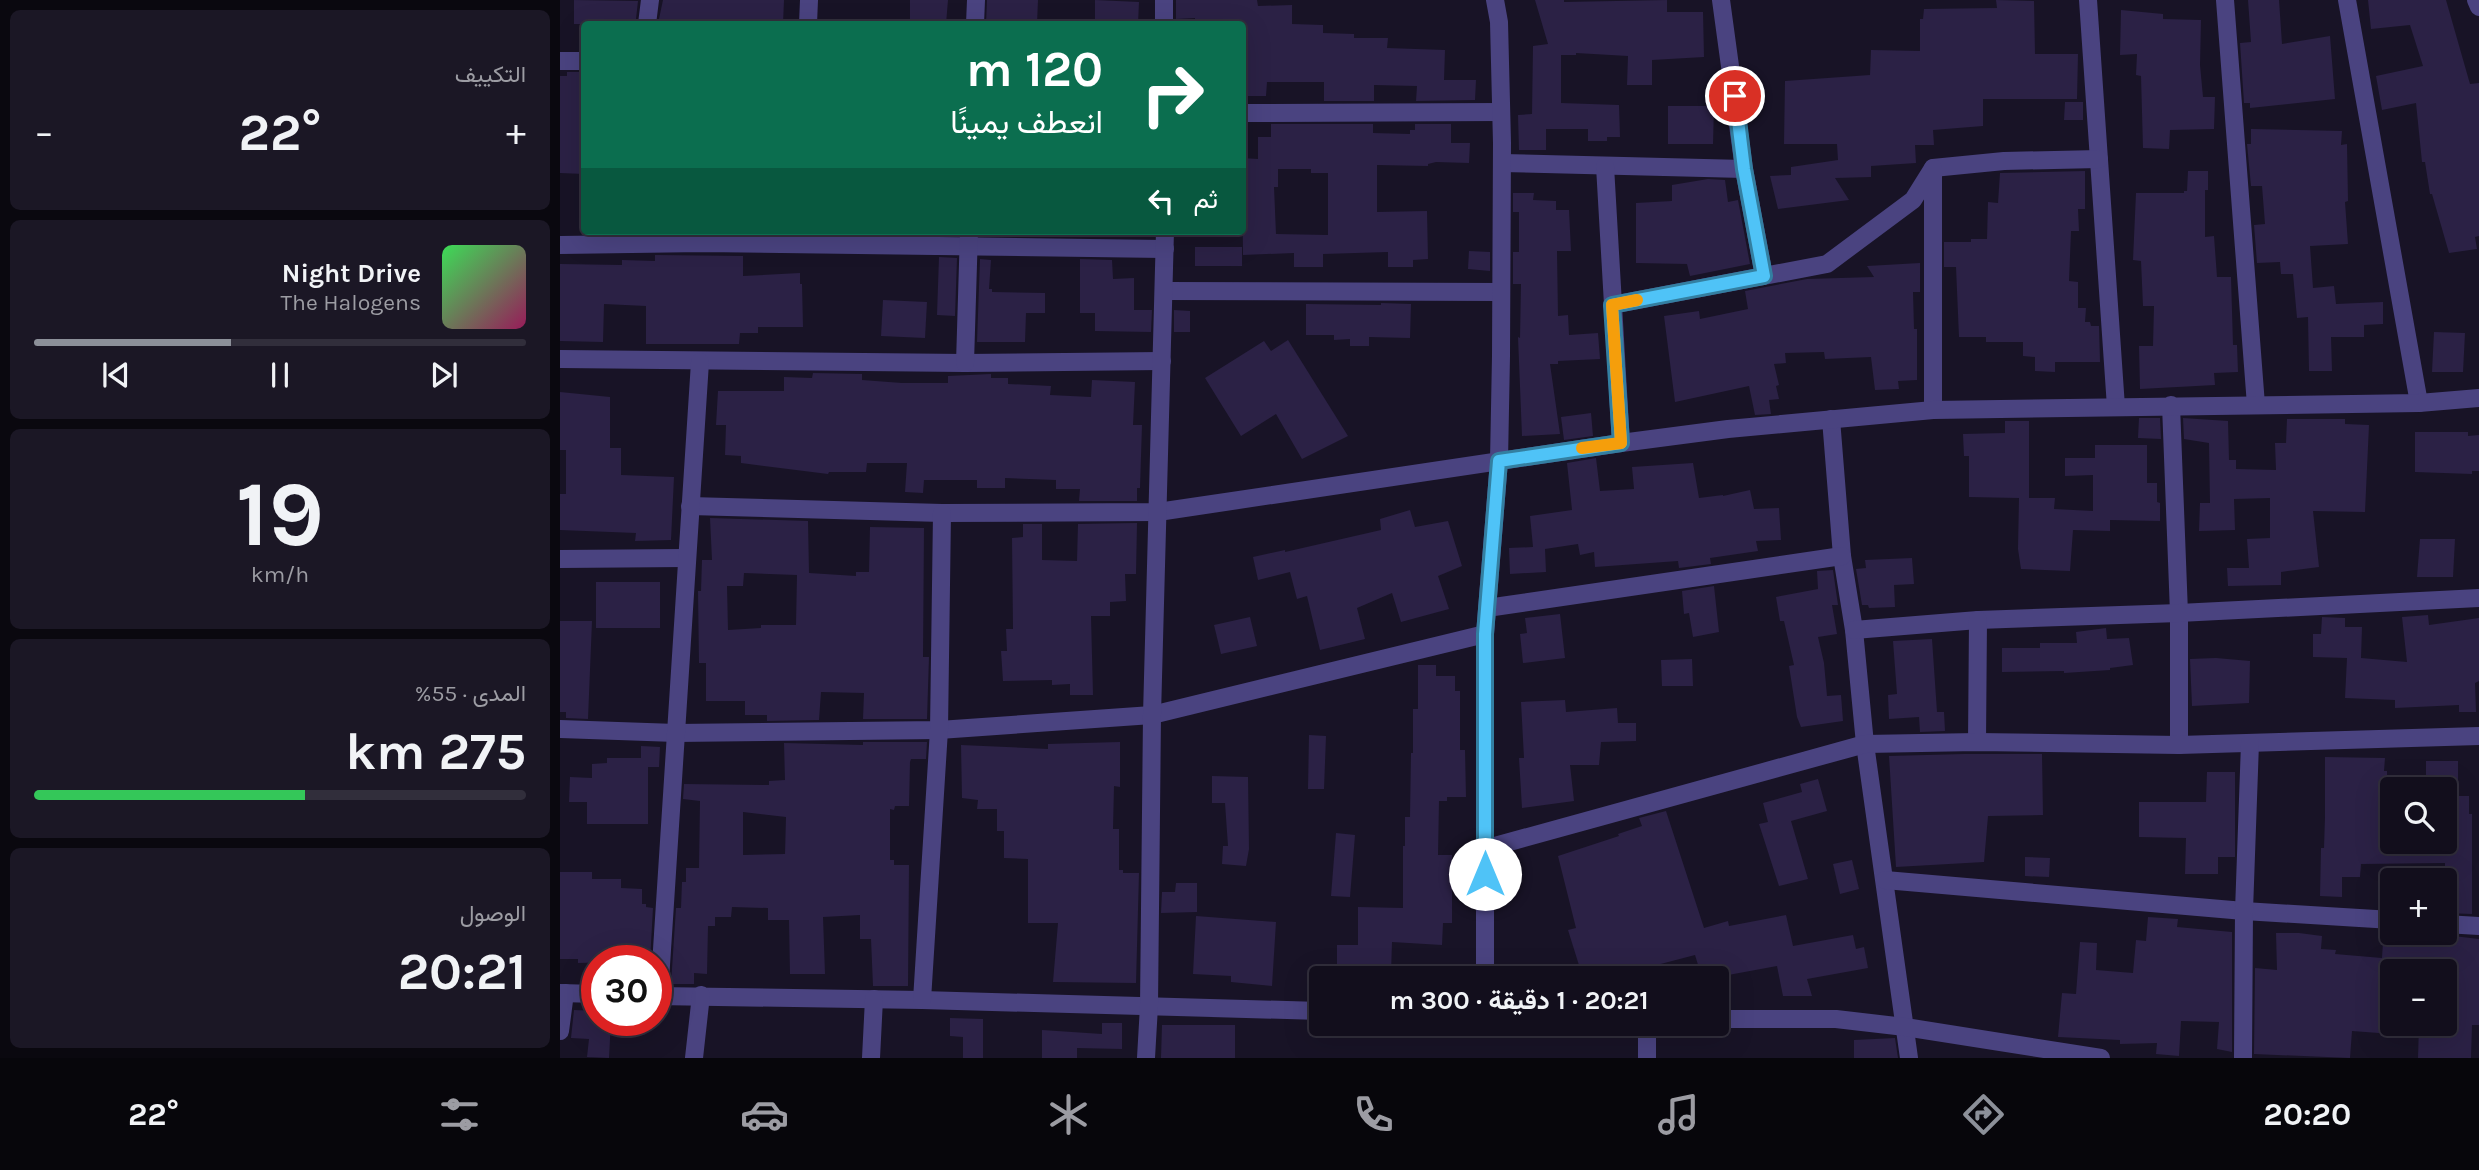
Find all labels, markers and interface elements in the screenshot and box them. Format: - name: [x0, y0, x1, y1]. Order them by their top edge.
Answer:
- text: 120 m: [966, 41, 1103, 98]
- icon: right: [1127, 49, 1218, 140]
- text: التكييف: [455, 61, 526, 88]
- pin: [1705, 66, 1765, 126]
- icon: arrive: [1716, 77, 1754, 115]
- text: 22°: [238, 102, 322, 163]
- text: انعطف يمينًا: [950, 104, 1103, 141]
- text: −: [34, 110, 54, 155]
- text: +: [506, 110, 526, 155]
- icon: left: [1142, 182, 1180, 220]
- text: ثم: [1194, 184, 1218, 215]
- text: Night Drive: [282, 258, 421, 289]
- text: The Halogens: [281, 289, 421, 316]
- icon: previous: [97, 356, 135, 394]
- icon: pause: [261, 356, 299, 394]
- icon: next: [425, 356, 463, 394]
- text: 19: [236, 462, 324, 568]
- text: km/h: [251, 561, 309, 588]
- text: المدى · 55%: [415, 680, 526, 707]
- text: 275 km: [345, 721, 526, 782]
- map controls: [2380, 777, 2457, 1036]
- button: search: [2380, 777, 2457, 854]
- position arrow: [1448, 837, 1522, 911]
- button: +: [2380, 868, 2457, 945]
- text: الوصول: [460, 900, 526, 927]
- text: 20:21: [398, 941, 526, 1002]
- speed limit sign: 30: [581, 945, 672, 1036]
- button: −: [2380, 959, 2457, 1036]
- text: 20:21 · 1 دقيقة · 300 m: [1389, 985, 1649, 1016]
- icon: filters: [435, 1090, 484, 1139]
- icon: car: [740, 1090, 789, 1139]
- icon: climate: [1044, 1090, 1093, 1139]
- icon: phone: [1349, 1090, 1398, 1139]
- icon: music: [1654, 1090, 1703, 1139]
- icon: directions: [1959, 1090, 2008, 1139]
- text: 22°: [128, 1096, 179, 1133]
- text: 20:20: [2263, 1096, 2351, 1133]

